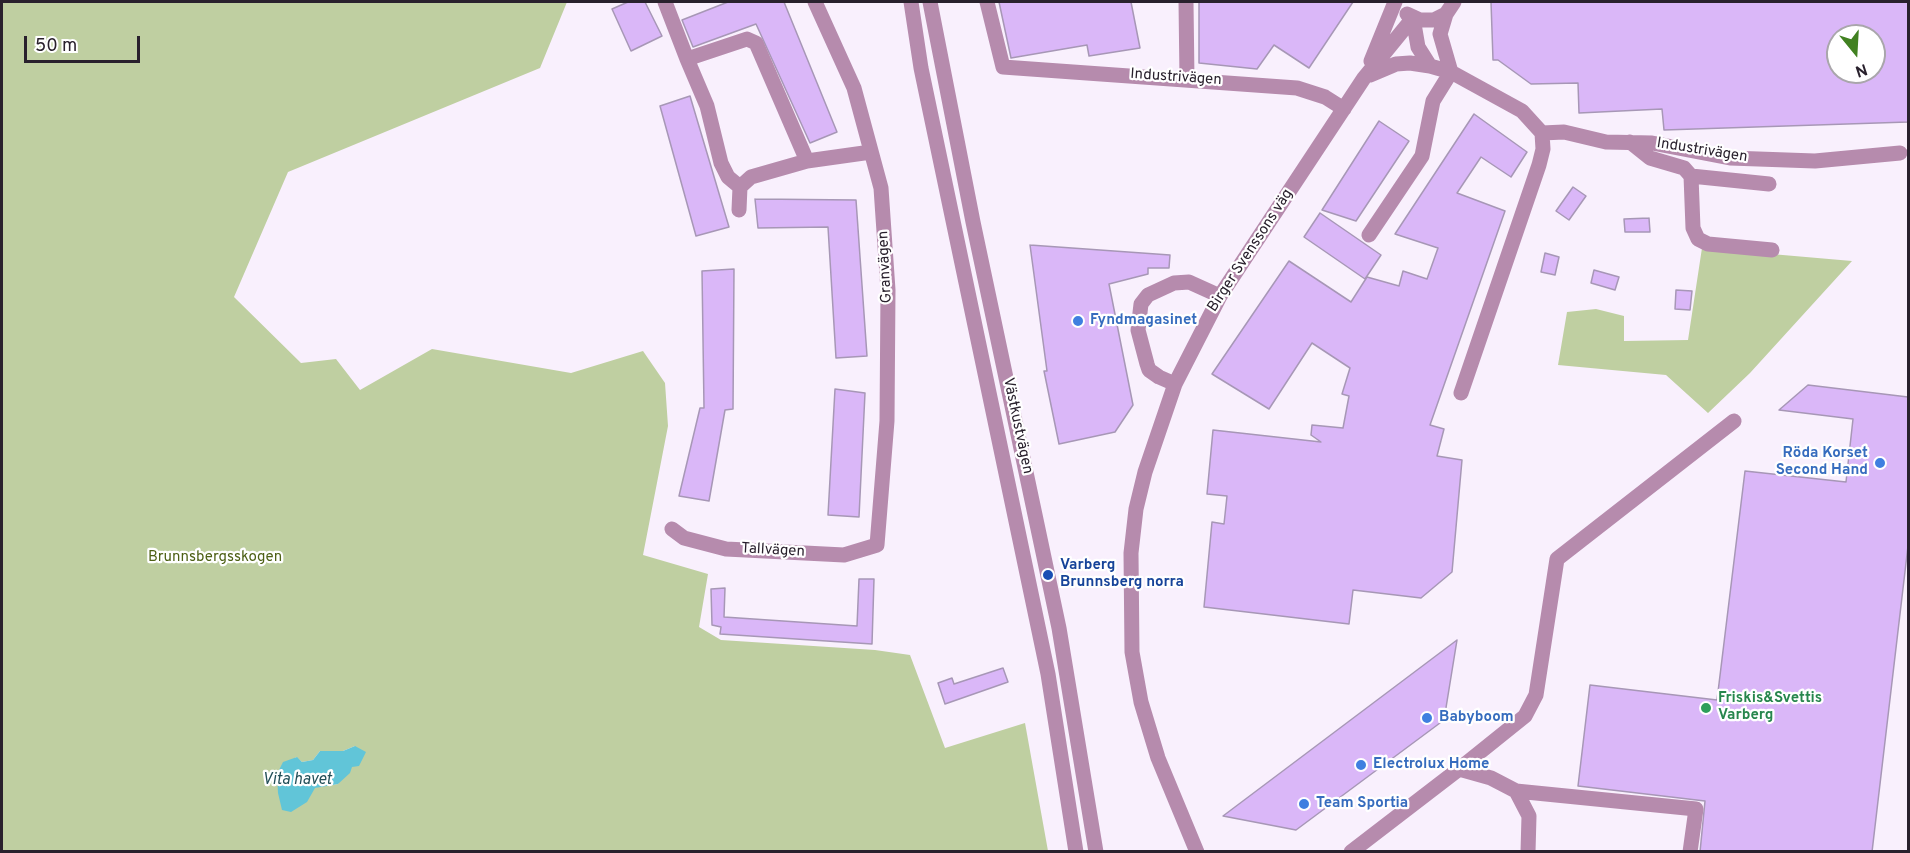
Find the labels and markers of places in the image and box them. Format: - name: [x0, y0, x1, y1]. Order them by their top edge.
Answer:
- place label: Fyndmagasinet: [1090, 312, 1197, 330]
- marker: Fyndmagasinet: [1071, 314, 1085, 328]
- place label: Röda Korset Second Hand: [1776, 445, 1868, 480]
- marker: Röda Korset Second Hand: [1873, 456, 1887, 470]
- place label: Varberg Brunnsberg norra: [1060, 557, 1184, 592]
- marker: Varberg Brunnsberg norra: [1041, 568, 1055, 582]
- place label: Friskis&Svettis Varberg: [1718, 690, 1822, 725]
- marker: Friskis&Svettis Varberg: [1699, 701, 1713, 715]
- place label: Babyboom: [1439, 709, 1514, 727]
- marker: Babyboom: [1420, 711, 1434, 725]
- place label: Electrolux Home: [1373, 756, 1489, 774]
- marker: Electrolux Home: [1354, 758, 1368, 772]
- place label: Team Sportia: [1316, 795, 1408, 813]
- marker: Team Sportia: [1297, 797, 1311, 811]

